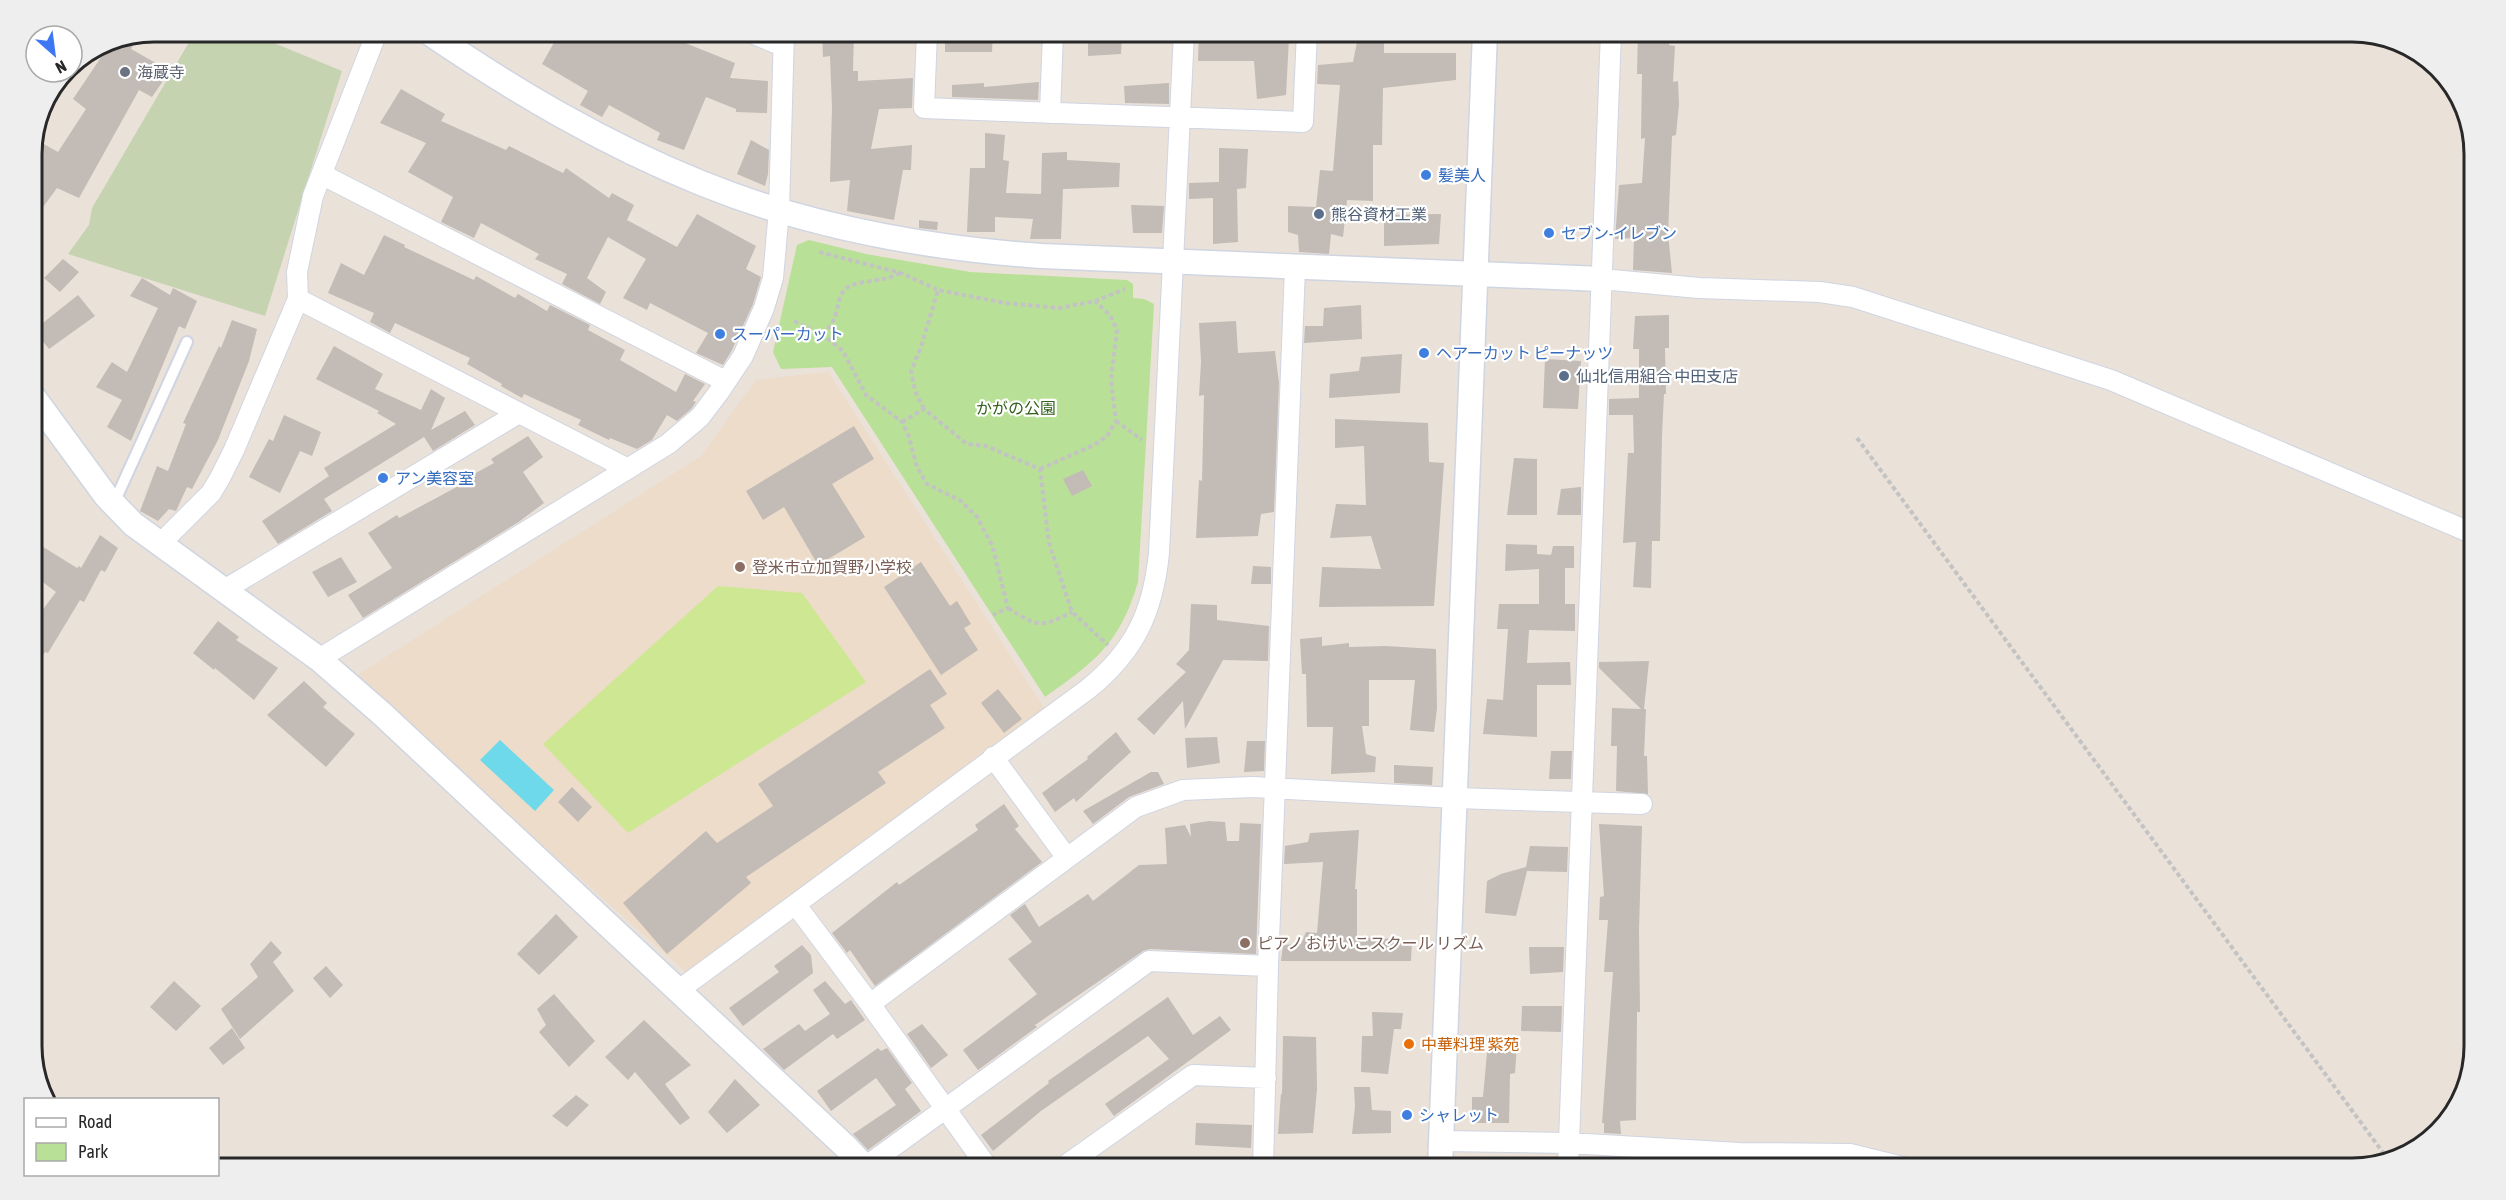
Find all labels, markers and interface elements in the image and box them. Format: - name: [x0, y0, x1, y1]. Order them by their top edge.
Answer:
- north arrow: [24, 24, 84, 84]
- text: N: [53, 57, 69, 77]
- place label: 海蔵寺: [137, 63, 185, 81]
- marker: 海蔵寺: [118, 65, 132, 79]
- place label: 髪美人: [1438, 166, 1486, 184]
- marker: 髪美人: [1419, 168, 1433, 182]
- place label: 熊谷資材工業: [1331, 205, 1427, 223]
- marker: 熊谷資材工業: [1312, 207, 1326, 221]
- place label: セブン-イレブン: [1561, 224, 1677, 242]
- marker: セブン-イレブン: [1542, 226, 1556, 240]
- place label: スーパーカット: [732, 325, 844, 343]
- marker: スーパーカット: [713, 327, 727, 341]
- place label: ヘアーカット ピーナッツ: [1436, 344, 1613, 362]
- marker: ヘアーカット ピーナッツ: [1417, 346, 1431, 360]
- place label: 仙北信用組合 中田支店: [1576, 367, 1738, 385]
- marker: 仙北信用組合 中田支店: [1557, 369, 1571, 383]
- park label: かがの公園: [976, 399, 1056, 417]
- place label: アン美容室: [395, 469, 474, 487]
- marker: アン美容室: [376, 471, 390, 485]
- place label: 登米市立加賀野小学校: [752, 558, 912, 576]
- marker: 登米市立加賀野小学校: [733, 560, 747, 574]
- place label: ピアノ おけいこスクール リズム: [1257, 934, 1484, 952]
- marker: ピアノ おけいこスクール リズム: [1238, 936, 1252, 950]
- place label: 中華料理 紫苑: [1421, 1035, 1519, 1053]
- marker: 中華料理 紫苑: [1402, 1037, 1416, 1051]
- legend: [24, 1098, 219, 1176]
- place label: シャレット: [1419, 1106, 1499, 1124]
- marker: シャレット: [1400, 1108, 1414, 1122]
- text: Road: [78, 1111, 112, 1132]
- text: Park: [78, 1141, 108, 1162]

